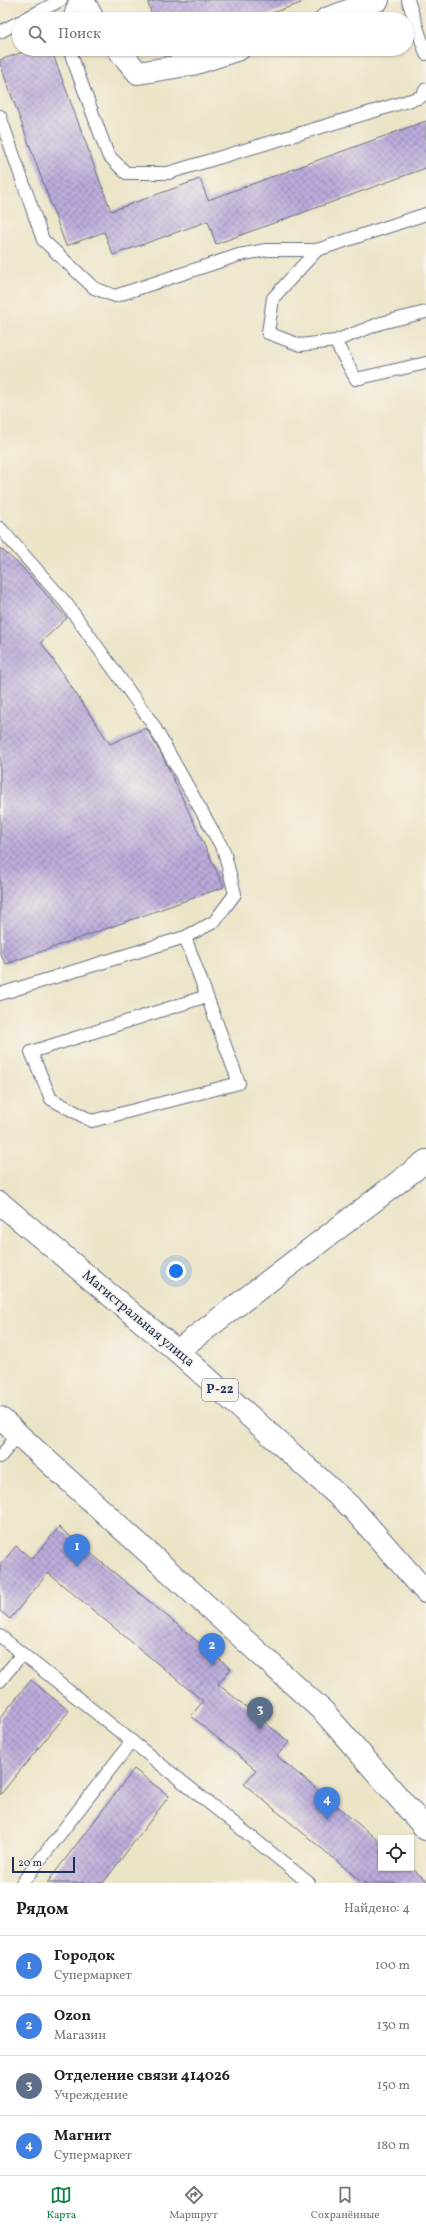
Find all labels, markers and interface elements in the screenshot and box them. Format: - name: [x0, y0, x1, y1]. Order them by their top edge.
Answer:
- search box: [12, 12, 414, 56]
- icon: search: [26, 23, 48, 45]
- text: Поиск: [58, 24, 101, 45]
- your location: [166, 1261, 186, 1281]
- street label: Магистральная улица: [78, 1266, 198, 1372]
- road number: Р-22: [202, 1379, 238, 1401]
- pin: 1: [64, 1534, 90, 1567]
- pin: 2: [199, 1633, 225, 1666]
- pin: 3: [247, 1697, 273, 1730]
- pin: 4: [314, 1787, 340, 1820]
- map controls: [378, 1835, 414, 1871]
- button: locate: [378, 1835, 414, 1871]
- scale bar: [12, 1855, 75, 1874]
- text: 20 m: [18, 1856, 42, 1871]
- text: Рядом: [16, 1898, 69, 1921]
- text: Найдено: 4: [344, 1900, 410, 1918]
- text: Городок: [54, 1946, 115, 1967]
- text: 1: [26, 1957, 32, 1975]
- text: 100 m: [375, 1957, 410, 1975]
- text: Супермаркет: [54, 1967, 132, 1985]
- text: Ozon: [54, 2006, 91, 2027]
- text: 2: [26, 2017, 32, 2035]
- text: 130 m: [377, 2017, 410, 2035]
- text: Магазин: [54, 2027, 106, 2045]
- text: Отделение связи 414026: [54, 2066, 230, 2087]
- text: 3: [26, 2077, 32, 2095]
- text: 150 m: [377, 2077, 410, 2095]
- text: Учреждение: [54, 2087, 128, 2105]
- text: Магнит: [54, 2126, 111, 2147]
- text: 4: [25, 2137, 33, 2155]
- text: 180 m: [376, 2137, 410, 2155]
- text: Супермаркет: [54, 2147, 132, 2165]
- tab: Карта: [46, 2184, 76, 2223]
- tab: Маршрут: [169, 2184, 218, 2223]
- tab: Сохранённые: [311, 2184, 379, 2223]

